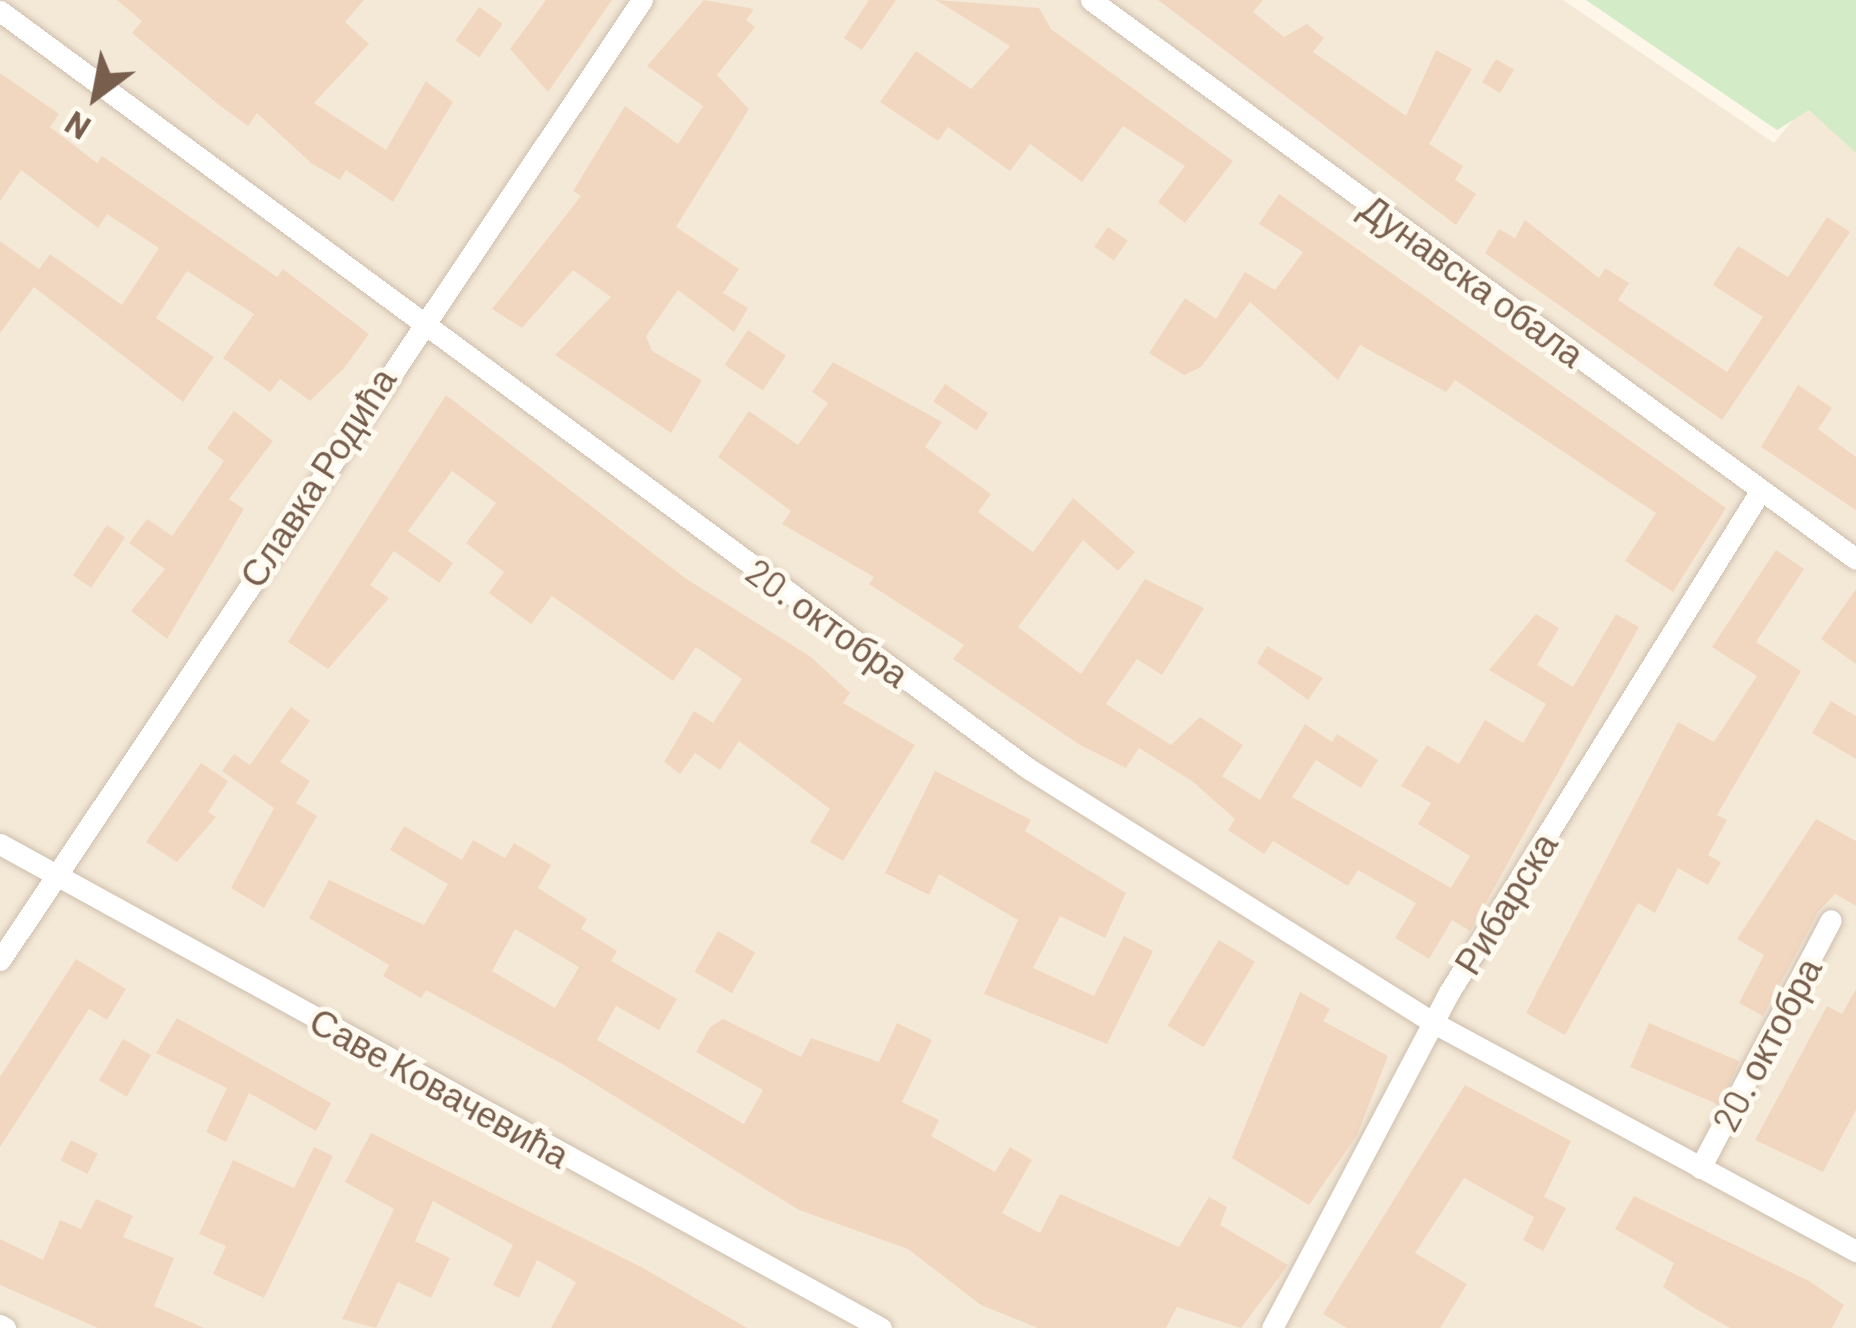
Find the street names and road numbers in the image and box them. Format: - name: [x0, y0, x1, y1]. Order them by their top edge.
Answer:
- street label: Дунавска обала: [1353, 185, 1593, 375]
- street label: Славка Родића: [230, 359, 404, 595]
- street label: 20. октобра: [739, 549, 917, 695]
- street label: Рибарска: [1445, 824, 1565, 982]
- street label: 20. октобра: [1702, 950, 1830, 1138]
- street label: Саве Ковачевића: [303, 998, 577, 1176]

